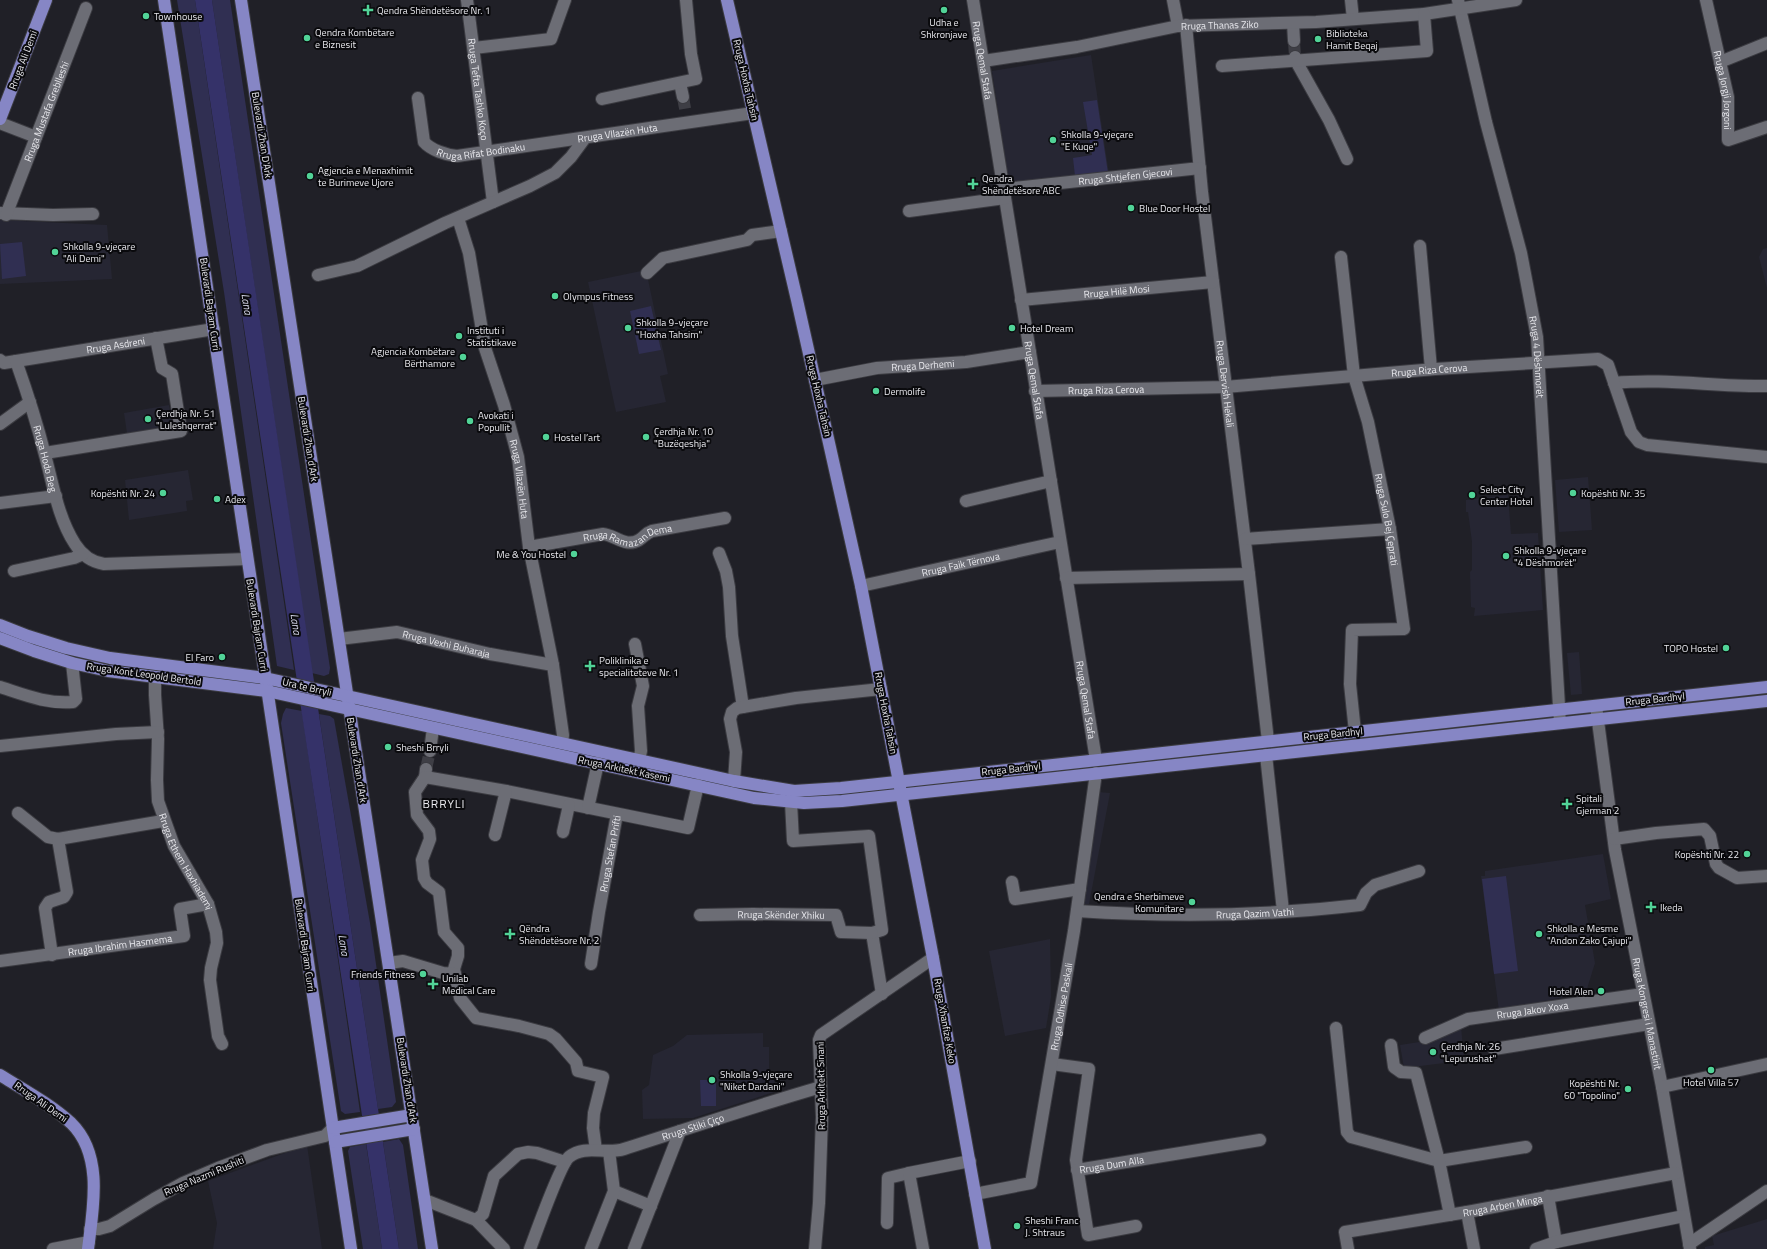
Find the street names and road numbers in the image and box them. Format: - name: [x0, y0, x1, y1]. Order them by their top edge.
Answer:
- street label: Rruga Thanas Ziko: [1181, 16, 1259, 33]
- street label: Rruga Qemal Stafa: [969, 20, 996, 100]
- street label: Rruga Ali Demi: [5, 28, 41, 92]
- street label: Rruga Tefta Tashko Koço: [464, 37, 492, 141]
- street label: Rruga Hoxha Tahsin: [729, 38, 763, 122]
- street label: Rruga Jorgji Jorgoni: [1710, 49, 1736, 130]
- street label: Rruga Mustafa Greblleshi: [20, 59, 72, 164]
- street label: Bulevardi Zhan D'Ark: [248, 91, 276, 179]
- street label: Rruga Vllazën Huta: [576, 119, 658, 146]
- street label: Rruga Rifat Bodinaku: [435, 139, 526, 163]
- street label: Rruga Shtjefen Gjecovi: [1077, 164, 1173, 189]
- street label: Bulevardi Bajram Curri: [196, 257, 224, 351]
- street label: Rruga Hilë Mosi: [1083, 280, 1150, 302]
- street label: Rruga 4 Dëshmorët: [1526, 315, 1548, 399]
- street label: Rruga Asdreni: [85, 333, 146, 357]
- street label: Rruga Dervish Hekali: [1213, 339, 1238, 428]
- street label: Rruga Qemal Stafa: [1021, 340, 1048, 420]
- street label: Rruga Hoxha Tahsin: [802, 354, 836, 438]
- street label: Rruga Derhemi: [891, 355, 955, 375]
- street label: Rruga Riza Cerova: [1391, 360, 1468, 380]
- street label: Rruga Riza Cerova: [1068, 381, 1144, 398]
- street label: Bulevardi Zhan d'Ark: [294, 395, 322, 483]
- street label: Rruga Hodo Beg: [30, 423, 61, 494]
- street label: Rruga Vllazën Huta: [506, 437, 533, 520]
- street label: Rruga Sulo Bej Çeprati: [1371, 472, 1403, 566]
- street label: Rruga Ramazan Dema: [582, 520, 673, 550]
- street label: Rruga Faik Tërnova: [920, 548, 1001, 580]
- street label: Bulevardi Bajram Curri: [242, 578, 272, 672]
- street label: Rruga Vexhi Buharaja: [401, 626, 492, 661]
- street label: Rruga Kont Leopold Bertold: [86, 659, 202, 689]
- street label: Rruga Qemal Stafa: [1073, 660, 1100, 740]
- street label: Rruga Hoxha Tahsin: [871, 671, 901, 755]
- street label: Ura te Brryli: [281, 674, 333, 700]
- street label: Rruga Bardhyl: [1625, 688, 1685, 710]
- street label: Bulevardi Zhan d'Ark: [343, 716, 371, 804]
- street label: Rruga Bardhyl: [1303, 723, 1363, 745]
- street label: Rruga Arkitekt Kasemi: [577, 752, 671, 786]
- street label: Rruga Bardhyl: [981, 758, 1041, 780]
- street label: Rruga Ethem Haxhiademi: [155, 811, 217, 911]
- street label: Rruga Stefan Prifti: [595, 814, 624, 893]
- street label: Bulevardi Bajram Curri: [291, 898, 319, 992]
- street label: Rruga Qazim Vathi: [1216, 904, 1294, 922]
- street label: Rruga Skënder Xhiku: [737, 906, 825, 922]
- street label: Rruga Ibrahim Hasmema: [67, 930, 173, 959]
- street label: Rruga Kongresi i Manastirit: [1629, 956, 1666, 1071]
- street label: Rruga Odhise Paskali: [1046, 962, 1076, 1052]
- street label: Rruga Xhanfize Keko: [930, 977, 960, 1065]
- street label: Rruga Jakov Xoxa: [1496, 997, 1569, 1022]
- street label: Bulevardi Zhan d'Ark: [393, 1036, 421, 1124]
- street label: Rruga Arkitekt Sinani: [813, 1042, 829, 1130]
- street label: Rruga Ali Demi: [11, 1078, 71, 1126]
- street label: Rruga Stiki Çiço: [660, 1110, 726, 1144]
- street label: Rruga Nazmi Rushiti: [162, 1152, 246, 1200]
- street label: Rruga Dum Alla: [1078, 1152, 1145, 1177]
- street label: Rruga Arben Minga: [1462, 1191, 1544, 1220]

